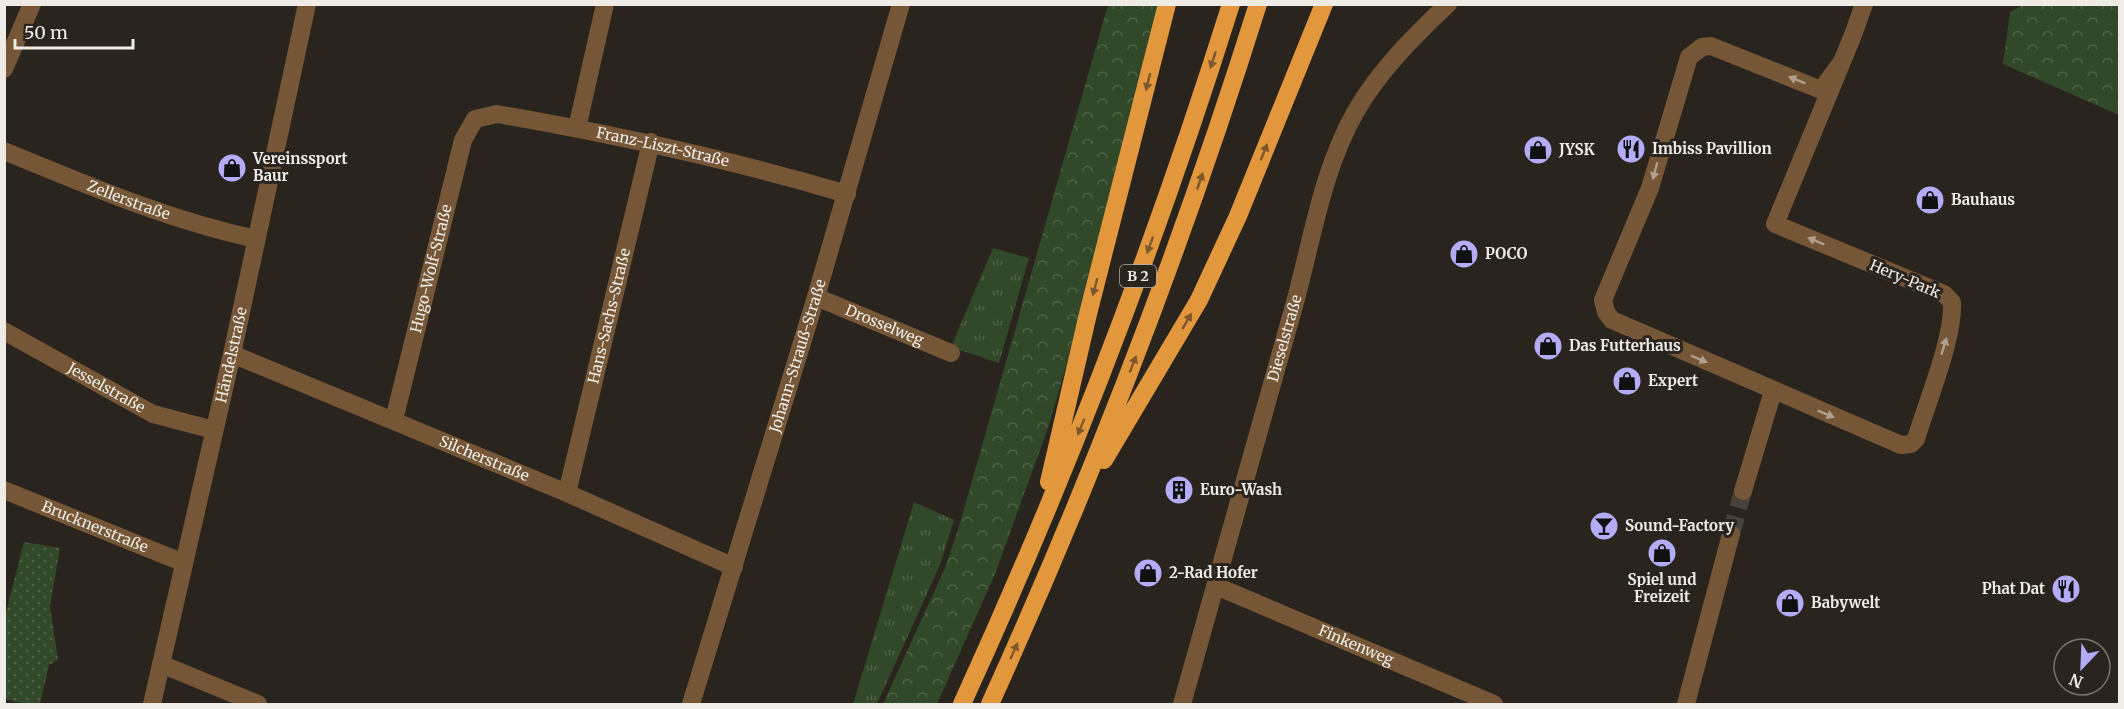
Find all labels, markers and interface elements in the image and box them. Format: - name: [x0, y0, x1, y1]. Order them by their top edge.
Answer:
- scale bar: [15, 12, 134, 50]
- text: 50 m: [24, 21, 68, 44]
- one-way arrow: [1208, 51, 1217, 69]
- one-way arrow: [1142, 72, 1152, 91]
- one-way arrow: [1788, 75, 1806, 84]
- street label: Franz-Liszt-Straße: [595, 123, 731, 171]
- restaurant icon: Imbiss Pavillion: [1615, 133, 1647, 165]
- shop icon: JYSK: [1522, 134, 1554, 166]
- place label: Imbiss Pavillion: [1652, 139, 1772, 158]
- place label: JYSK: [1558, 140, 1595, 159]
- one-way arrow: [1260, 143, 1269, 161]
- place label: Vereinssport Baur: [252, 149, 348, 185]
- shop icon: Vereinssport Baur: [216, 152, 248, 184]
- one-way arrow: [1650, 162, 1659, 180]
- one-way arrow: [1195, 172, 1205, 190]
- street label: Zellerstraße: [85, 176, 173, 224]
- shop icon: Bauhaus: [1914, 184, 1946, 216]
- place label: Bauhaus: [1951, 190, 2015, 209]
- street label: Hugo-Wolf-Straße: [406, 202, 456, 335]
- one-way arrow: [1144, 236, 1154, 254]
- one-way arrow: [1807, 236, 1825, 246]
- shop icon: POCO: [1448, 238, 1480, 270]
- place label: POCO: [1485, 244, 1528, 263]
- street label: Hans-Sachs-Straße: [583, 246, 634, 386]
- street label: Hery-Park: [1867, 255, 1944, 302]
- road number: B 2: [1120, 265, 1156, 287]
- street label: Johann-Strauß-Straße: [765, 277, 830, 436]
- one-way arrow: [1090, 279, 1099, 297]
- street label: Dieselstraße: [1263, 292, 1306, 384]
- street label: Drosselweg: [843, 300, 927, 350]
- street label: Händelstraße: [211, 305, 251, 405]
- one-way arrow: [1182, 313, 1193, 329]
- shop icon: Das Futterhaus: [1532, 330, 1564, 362]
- place label: Das Futterhaus: [1569, 336, 1681, 355]
- one-way arrow: [1940, 337, 1949, 355]
- one-way arrow: [1691, 354, 1709, 364]
- one-way arrow: [1129, 355, 1138, 373]
- street label: Jesselstraße: [63, 358, 149, 417]
- shop icon: Expert: [1611, 365, 1643, 397]
- place label: Expert: [1648, 371, 1698, 390]
- one-way arrow: [1818, 409, 1836, 419]
- one-way arrow: [1076, 418, 1085, 436]
- street label: Silcherstraße: [437, 431, 532, 485]
- building icon: Euro-Wash: [1163, 474, 1195, 506]
- place label: Euro-Wash: [1200, 480, 1282, 499]
- street label: Brucknerstraße: [39, 496, 151, 557]
- bar icon: Sound-Factory: [1588, 510, 1620, 542]
- place label: Sound-Factory: [1625, 516, 1734, 535]
- shop icon: Spiel und Freizeit: [1646, 537, 1678, 569]
- shop icon: 2-Rad Hofer: [1132, 557, 1164, 589]
- place label: 2-Rad Hofer: [1169, 563, 1258, 582]
- place label: Spiel und Freizeit: [1628, 570, 1696, 606]
- restaurant icon: Phat Dat: [2050, 573, 2082, 605]
- place label: Phat Dat: [1982, 579, 2045, 598]
- shop icon: Babywelt: [1774, 587, 1806, 619]
- place label: Babywelt: [1811, 593, 1880, 612]
- street label: Finkenweg: [1316, 621, 1397, 669]
- north arrow: [2052, 637, 2112, 697]
- one-way arrow: [1009, 643, 1018, 660]
- text: N: [2066, 669, 2086, 692]

